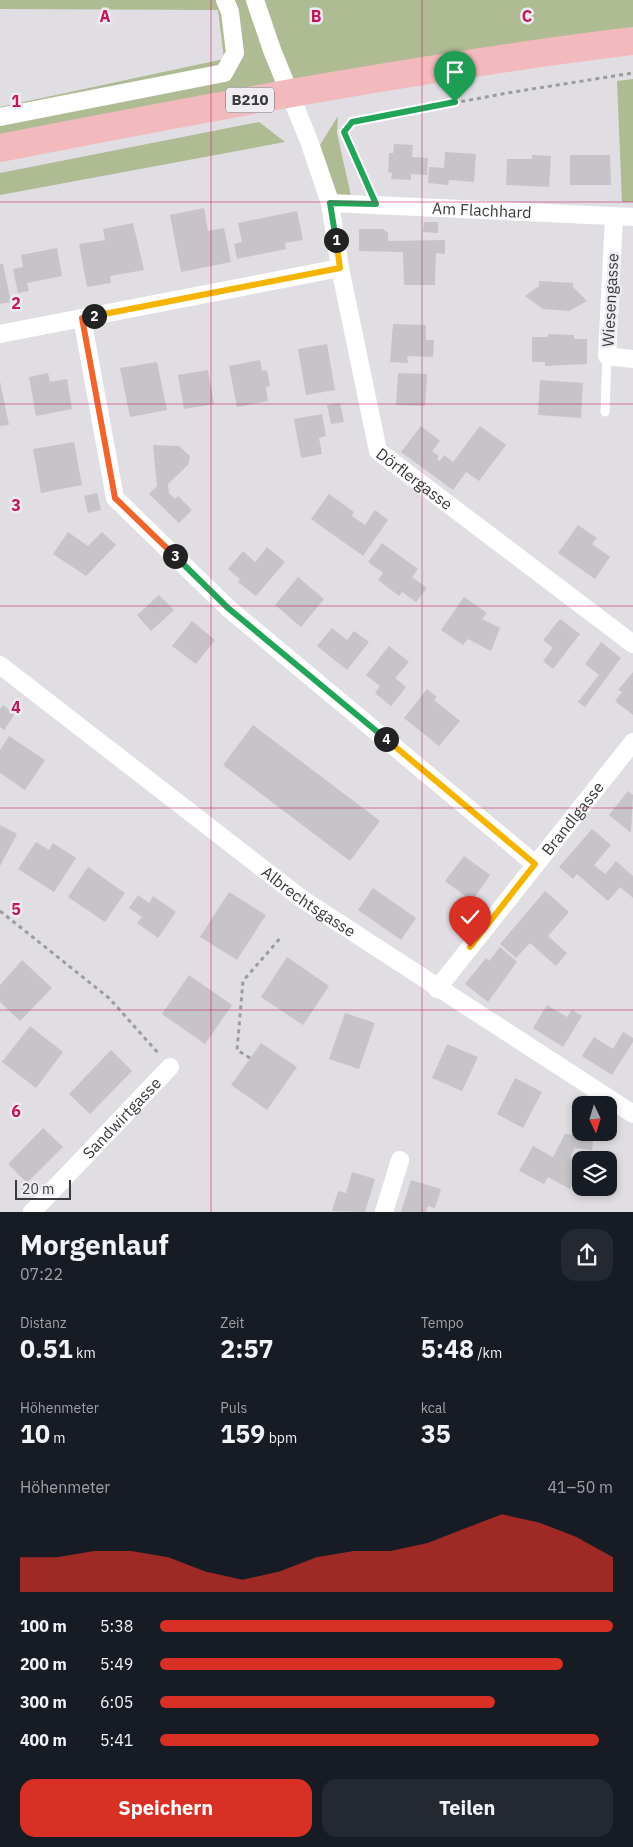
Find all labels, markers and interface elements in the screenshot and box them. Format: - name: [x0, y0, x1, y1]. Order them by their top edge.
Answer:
- text: A: [100, 6, 111, 26]
- text: B: [311, 6, 322, 26]
- text: C: [522, 6, 532, 26]
- pin: [434, 51, 476, 102]
- icon: arrive: [441, 58, 469, 86]
- road number: B210: [226, 88, 274, 112]
- text: 1: [11, 91, 21, 111]
- street label: Am Flachhard: [432, 198, 532, 222]
- pin: 1: [324, 228, 348, 252]
- text: 1: [332, 231, 341, 249]
- street label: Wiesengasse: [598, 252, 622, 347]
- text: 2: [11, 293, 21, 313]
- pin: 2: [82, 304, 106, 328]
- text: 2: [90, 307, 99, 325]
- street label: Dörflergasse: [372, 443, 457, 514]
- text: 3: [11, 495, 21, 515]
- pin: 3: [162, 544, 188, 568]
- text: 3: [171, 547, 180, 565]
- text: 4: [11, 697, 21, 717]
- pin: 4: [374, 726, 398, 752]
- text: 4: [382, 730, 391, 748]
- street label: Brandlgasse: [537, 777, 608, 859]
- street label: Albrechtsgasse: [258, 862, 360, 941]
- pin: [449, 896, 491, 947]
- text: 5: [11, 899, 21, 919]
- icon: check: [456, 903, 484, 931]
- street label: Sandwirtgasse: [78, 1073, 165, 1163]
- north arrow: [572, 1096, 618, 1141]
- map controls: [572, 1096, 617, 1196]
- text: 6: [11, 1101, 21, 1121]
- button: layers: [572, 1151, 617, 1196]
- scale bar: [15, 1177, 71, 1200]
- text: 20 m: [22, 1180, 54, 1198]
- text: Morgenlauf: [20, 1226, 169, 1263]
- button: share: [561, 1229, 613, 1281]
- text: 07:22: [20, 1264, 63, 1284]
- text: Distanz: [20, 1314, 66, 1332]
- text: Zeit: [220, 1314, 244, 1332]
- text: Tempo: [421, 1314, 464, 1332]
- text: 0.51: [20, 1332, 73, 1365]
- text: 2:57: [220, 1332, 274, 1365]
- text: 5:48: [421, 1332, 474, 1365]
- text: km: [73, 1344, 96, 1362]
- text: /km: [474, 1344, 502, 1362]
- text: Höhenmeter: [20, 1399, 99, 1417]
- text: Puls: [220, 1399, 247, 1417]
- text: kcal: [421, 1399, 446, 1417]
- text: 10: [20, 1417, 50, 1450]
- text: 159: [220, 1417, 265, 1450]
- text: 35: [421, 1417, 451, 1450]
- text: m: [50, 1429, 66, 1447]
- text: bpm: [265, 1429, 297, 1447]
- text: Höhenmeter: [20, 1477, 110, 1497]
- text: 41–50 m: [547, 1477, 613, 1497]
- text: 100 m: [20, 1616, 67, 1636]
- text: 5:38: [100, 1616, 133, 1636]
- text: 200 m: [20, 1654, 67, 1674]
- text: 5:49: [100, 1654, 133, 1674]
- text: 300 m: [20, 1692, 67, 1712]
- text: 6:05: [100, 1692, 133, 1712]
- text: 400 m: [20, 1730, 67, 1750]
- text: 5:41: [100, 1730, 133, 1750]
- button: Speichern: [20, 1779, 312, 1837]
- button: Teilen: [322, 1779, 613, 1837]

